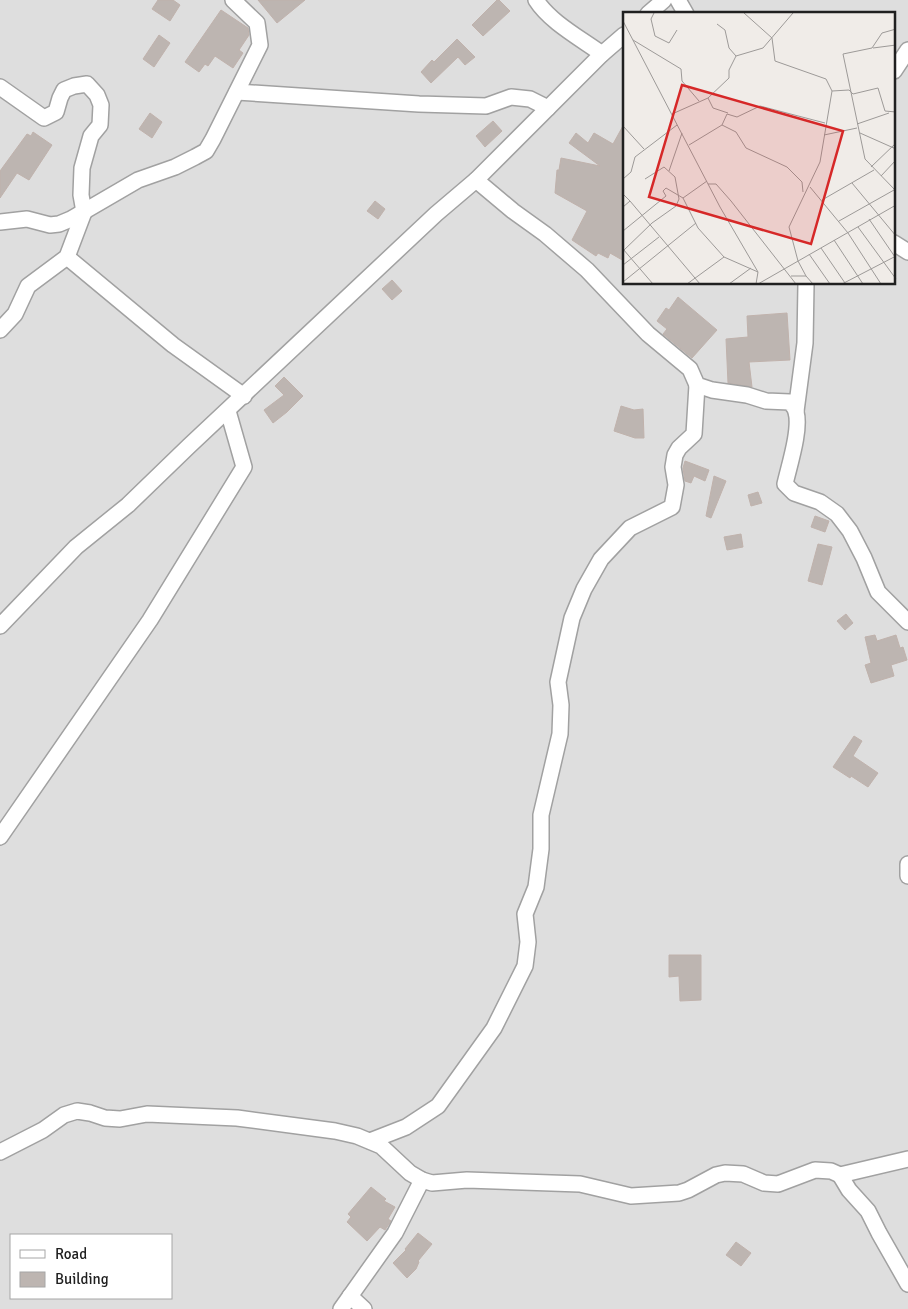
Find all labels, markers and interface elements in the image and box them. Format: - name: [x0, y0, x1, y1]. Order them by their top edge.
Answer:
- inset map: [623, 12, 896, 285]
- legend: [10, 1234, 172, 1299]
- text: Road: [55, 1245, 87, 1263]
- text: Building: [55, 1270, 109, 1288]

